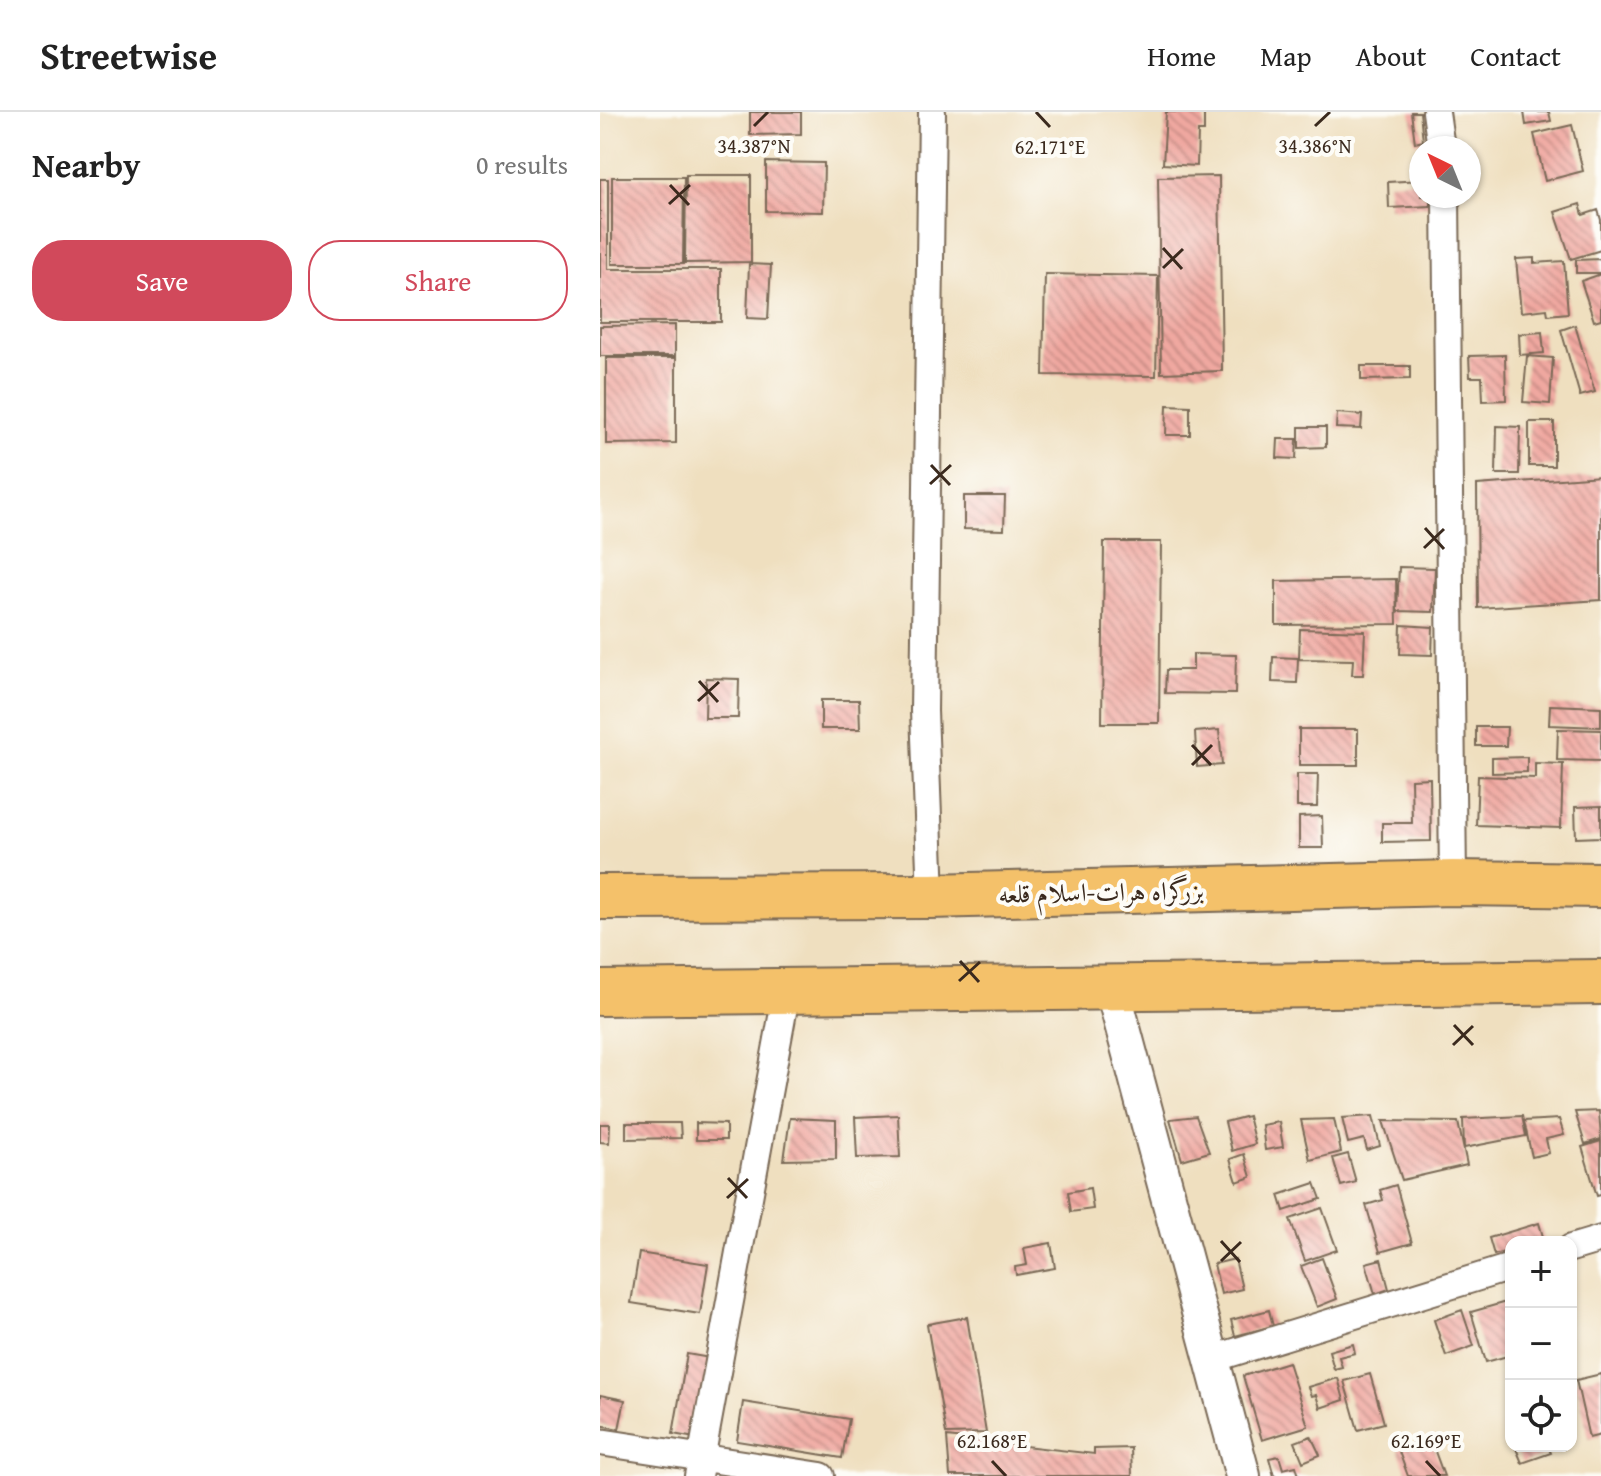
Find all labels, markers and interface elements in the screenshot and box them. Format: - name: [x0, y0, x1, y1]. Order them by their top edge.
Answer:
- text: Streetwise: [40, 27, 217, 83]
- text: Home: [1147, 35, 1216, 76]
- text: Map: [1260, 35, 1312, 76]
- text: About: [1356, 35, 1426, 76]
- text: Contact: [1470, 35, 1561, 76]
- text: 34.387°N: [717, 131, 791, 160]
- text: 34.386°N: [1278, 131, 1352, 160]
- text: 62.171°E: [1015, 132, 1085, 161]
- north arrow: [1409, 136, 1481, 208]
- text: Nearby: [32, 140, 141, 189]
- text: 0 results: [476, 145, 568, 184]
- button: Save: [32, 240, 292, 321]
- button: Share: [308, 240, 568, 321]
- street label: بزرگراه هرات-اسلام قلعه: [998, 870, 1204, 917]
- map controls: [1505, 1236, 1577, 1452]
- button: +: [1505, 1236, 1577, 1308]
- button: −: [1505, 1308, 1577, 1380]
- button: locate: [1505, 1380, 1577, 1452]
- text: 62.168°E: [957, 1426, 1027, 1455]
- text: 62.169°E: [1391, 1426, 1461, 1455]

